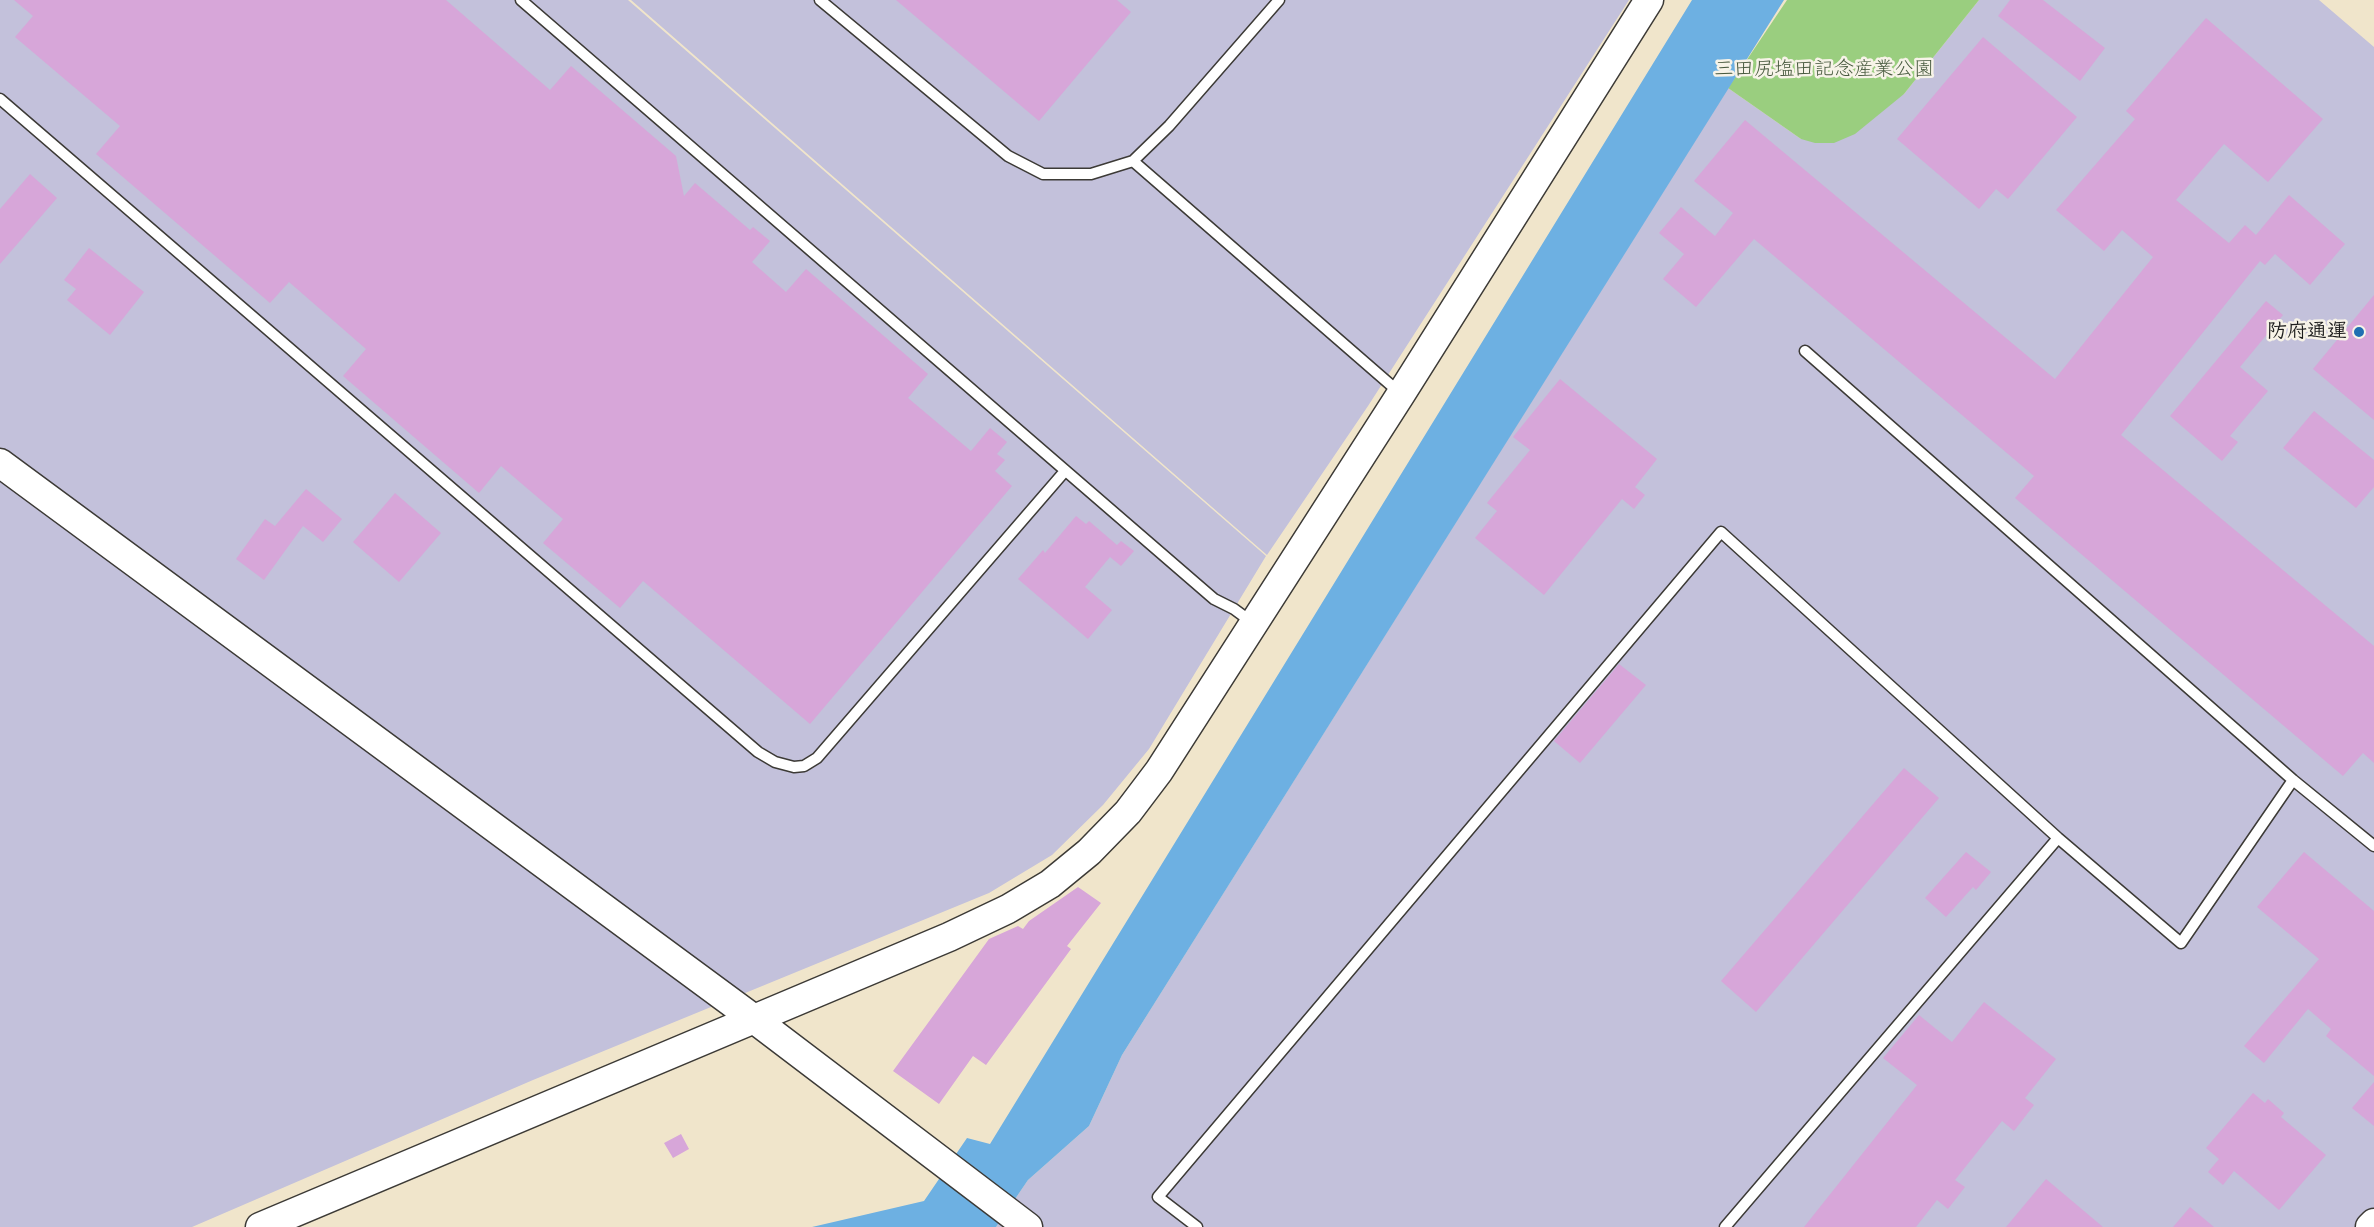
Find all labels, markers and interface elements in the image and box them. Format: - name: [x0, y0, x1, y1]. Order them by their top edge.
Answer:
- park label: 三田尻塩田記念産業公園: [1714, 58, 1934, 82]
- place label: 防府通運: [2267, 320, 2347, 344]
- marker: 防府通運: [2352, 325, 2366, 339]

